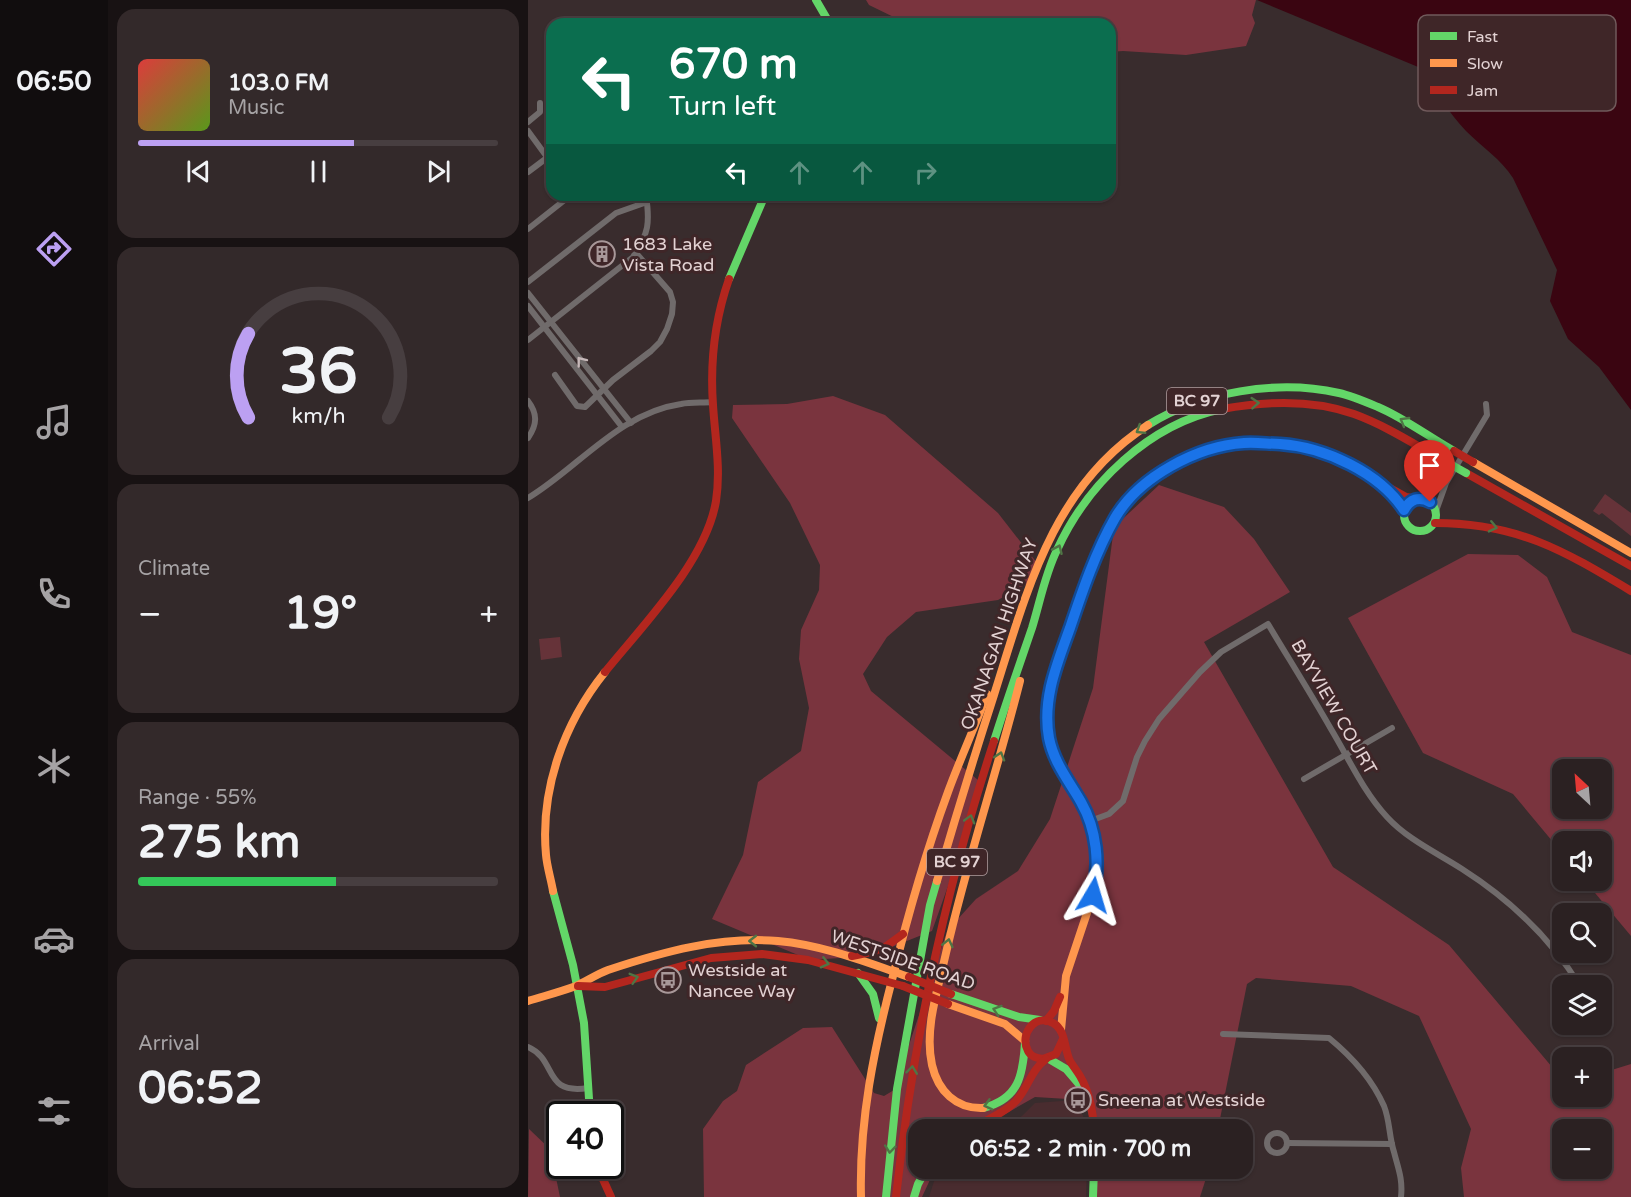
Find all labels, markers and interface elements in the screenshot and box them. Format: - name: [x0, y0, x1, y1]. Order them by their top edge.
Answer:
- legend: [1418, 15, 1616, 111]
- text: Fast: [1467, 27, 1498, 47]
- text: 670 m: [669, 39, 798, 90]
- icon: left: [570, 42, 648, 120]
- text: Slow: [1467, 54, 1503, 74]
- text: 06:50: [17, 65, 91, 98]
- text: 103.0 FM: [228, 70, 329, 96]
- text: Jam: [1467, 81, 1498, 101]
- text: Turn left: [669, 90, 776, 123]
- text: Music: [228, 96, 284, 120]
- icon: previous: [182, 155, 215, 188]
- icon: pause: [302, 155, 335, 188]
- icon: next: [422, 155, 455, 188]
- icon: left: [720, 156, 753, 189]
- icon: ahead: [783, 156, 816, 189]
- icon: ahead: [846, 156, 879, 189]
- icon: right: [909, 156, 942, 189]
- icon: directions: [33, 228, 75, 270]
- place label: 1683 Lake Vista Road: [622, 233, 714, 276]
- building icon: 1683 Lake Vista Road: [587, 239, 617, 269]
- text: 36: [279, 335, 357, 410]
- one-way arrow: [578, 356, 589, 367]
- road number: BC 97: [1167, 388, 1227, 414]
- one-way arrow: [1251, 397, 1260, 410]
- icon: music: [33, 401, 75, 443]
- text: km/h: [291, 403, 345, 429]
- one-way arrow: [1400, 417, 1410, 428]
- one-way arrow: [1136, 423, 1147, 434]
- pin: [1404, 440, 1455, 502]
- icon: arrive: [1413, 449, 1446, 482]
- one-way arrow: [1487, 520, 1497, 533]
- street label: OKANAGAN HIGHWAY: [956, 535, 1042, 733]
- one-way arrow: [1051, 544, 1063, 555]
- text: Climate: [138, 557, 210, 581]
- icon: phone: [33, 573, 75, 615]
- text: 19°: [284, 587, 357, 641]
- text: −: [138, 595, 162, 634]
- text: +: [479, 595, 498, 634]
- street label: BAYVIEW COURT: [1286, 635, 1382, 779]
- icon: climate: [33, 745, 75, 787]
- one-way arrow: [993, 751, 1005, 761]
- north arrow: [1552, 759, 1612, 819]
- map controls: [1552, 759, 1612, 1179]
- text: Range · 55%: [138, 786, 257, 810]
- one-way arrow: [963, 814, 975, 825]
- text: 275 km: [138, 816, 300, 870]
- button: sound: [1552, 831, 1612, 891]
- road number: BC 97: [927, 849, 987, 875]
- position arrow: [1061, 863, 1125, 927]
- button: search: [1552, 903, 1612, 963]
- icon: car: [33, 918, 75, 960]
- street label: WESTSIDE ROAD: [828, 925, 978, 995]
- one-way arrow: [749, 935, 758, 947]
- one-way arrow: [941, 939, 954, 949]
- one-way arrow: [820, 956, 830, 969]
- place label: Westside at Nancee Way: [688, 959, 796, 1002]
- bus stop icon: Westside at Nancee Way: [653, 965, 683, 995]
- one-way arrow: [628, 973, 639, 985]
- button: layers: [1552, 975, 1612, 1035]
- one-way arrow: [992, 1005, 1003, 1017]
- text: Arrival: [138, 1032, 200, 1056]
- button: +: [1552, 1047, 1612, 1107]
- text: 06:52: [138, 1062, 263, 1116]
- one-way arrow: [905, 1065, 918, 1074]
- bus stop icon: Sneena at Westside: [1063, 1085, 1093, 1115]
- place label: Sneena at Westside: [1098, 1089, 1265, 1111]
- icon: filters: [33, 1090, 75, 1132]
- one-way arrow: [983, 1098, 994, 1110]
- speed limit sign: 40: [546, 1101, 624, 1179]
- button: −: [1552, 1119, 1612, 1179]
- text: 06:52 · 2 min · 700 m: [970, 1136, 1191, 1162]
- one-way arrow: [884, 1145, 897, 1154]

